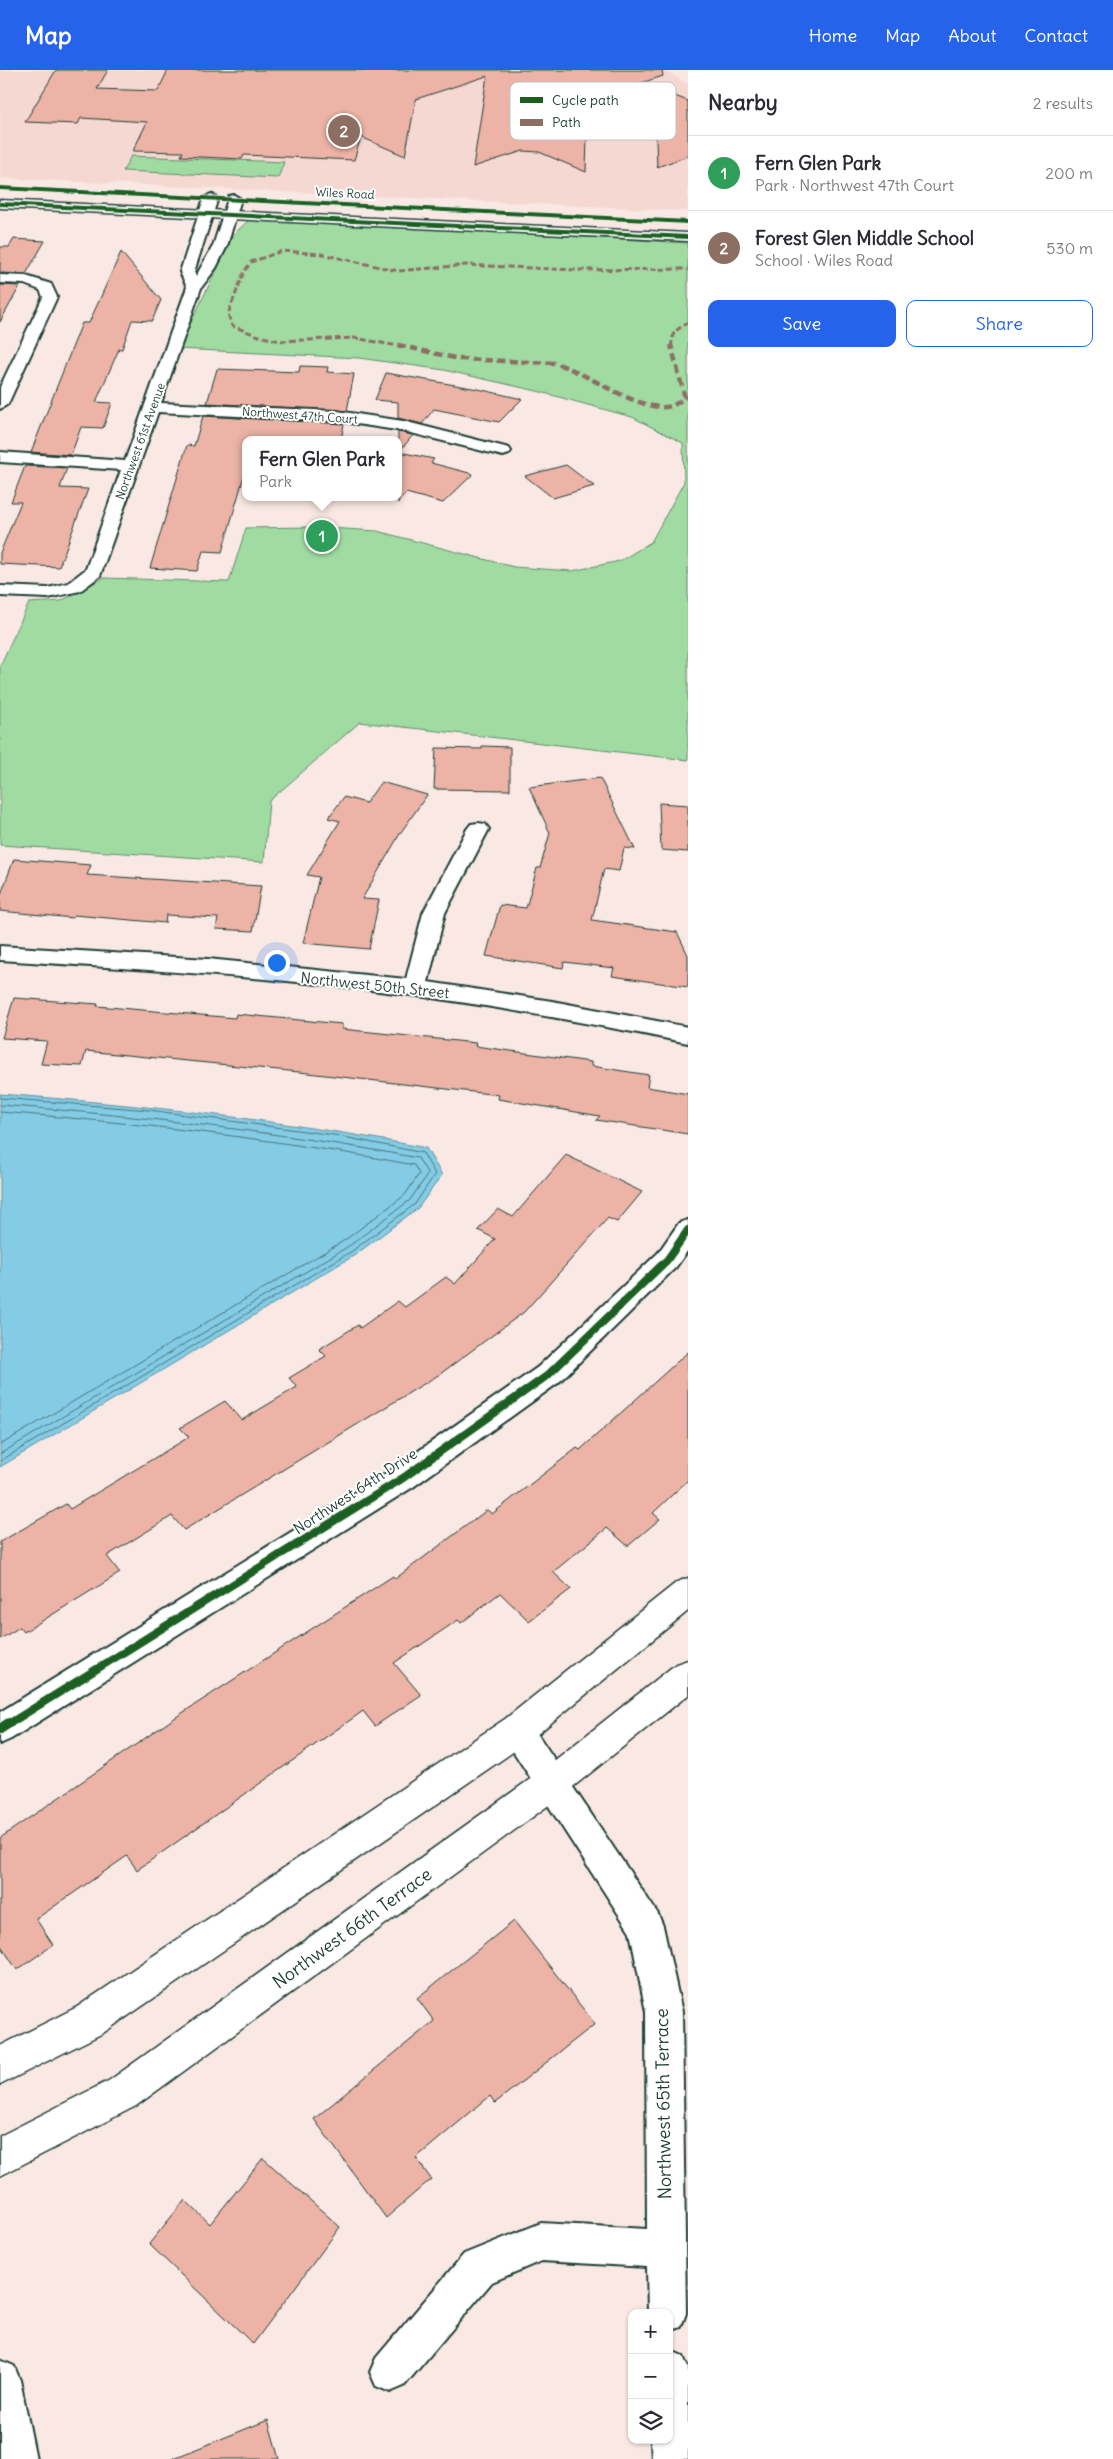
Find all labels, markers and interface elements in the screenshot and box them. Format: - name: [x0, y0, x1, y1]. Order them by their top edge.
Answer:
- text: Map: [25, 20, 72, 50]
- text: Home: [809, 24, 857, 47]
- text: Map: [885, 24, 920, 47]
- text: About: [948, 24, 996, 47]
- text: Contact: [1024, 24, 1088, 47]
- legend: [510, 82, 676, 140]
- text: Nearby: [708, 89, 778, 116]
- text: Cycle path: [552, 91, 619, 109]
- text: 2 results: [1033, 93, 1093, 113]
- pin: 2: [328, 112, 360, 150]
- text: Path: [552, 113, 581, 131]
- text: Fern Glen Park: [755, 151, 881, 175]
- text: 1: [721, 163, 727, 183]
- text: 200 m: [1045, 163, 1093, 183]
- text: Park · Northwest 47th Court: [755, 175, 954, 195]
- street label: Wiles Road: [315, 184, 375, 202]
- text: Forest Glen Middle School: [755, 226, 974, 250]
- text: 2: [720, 238, 728, 258]
- text: 530 m: [1046, 238, 1093, 258]
- text: School · Wiles Road: [755, 250, 893, 270]
- button: Save: [708, 300, 896, 347]
- button: Share: [906, 300, 1093, 347]
- street label: Northwest 61st Avenue: [112, 381, 168, 501]
- street label: Northwest 47th Court: [242, 403, 358, 427]
- popup: [242, 436, 402, 501]
- text: Fern Glen Park: [259, 447, 385, 471]
- text: Park: [259, 471, 292, 491]
- pin: 1: [306, 517, 338, 555]
- your location: [264, 950, 290, 976]
- street label: Northwest 50th Street: [300, 968, 450, 1002]
- street label: Northwest 64th Drive: [290, 1444, 420, 1538]
- street label: Northwest 66th Terrace: [268, 1863, 436, 1993]
- street label: Northwest 65th Terrace: [650, 2008, 676, 2200]
- map controls: [628, 2309, 673, 2444]
- button: +: [628, 2309, 673, 2354]
- button: −: [628, 2354, 673, 2399]
- button: layers: [628, 2399, 673, 2444]

